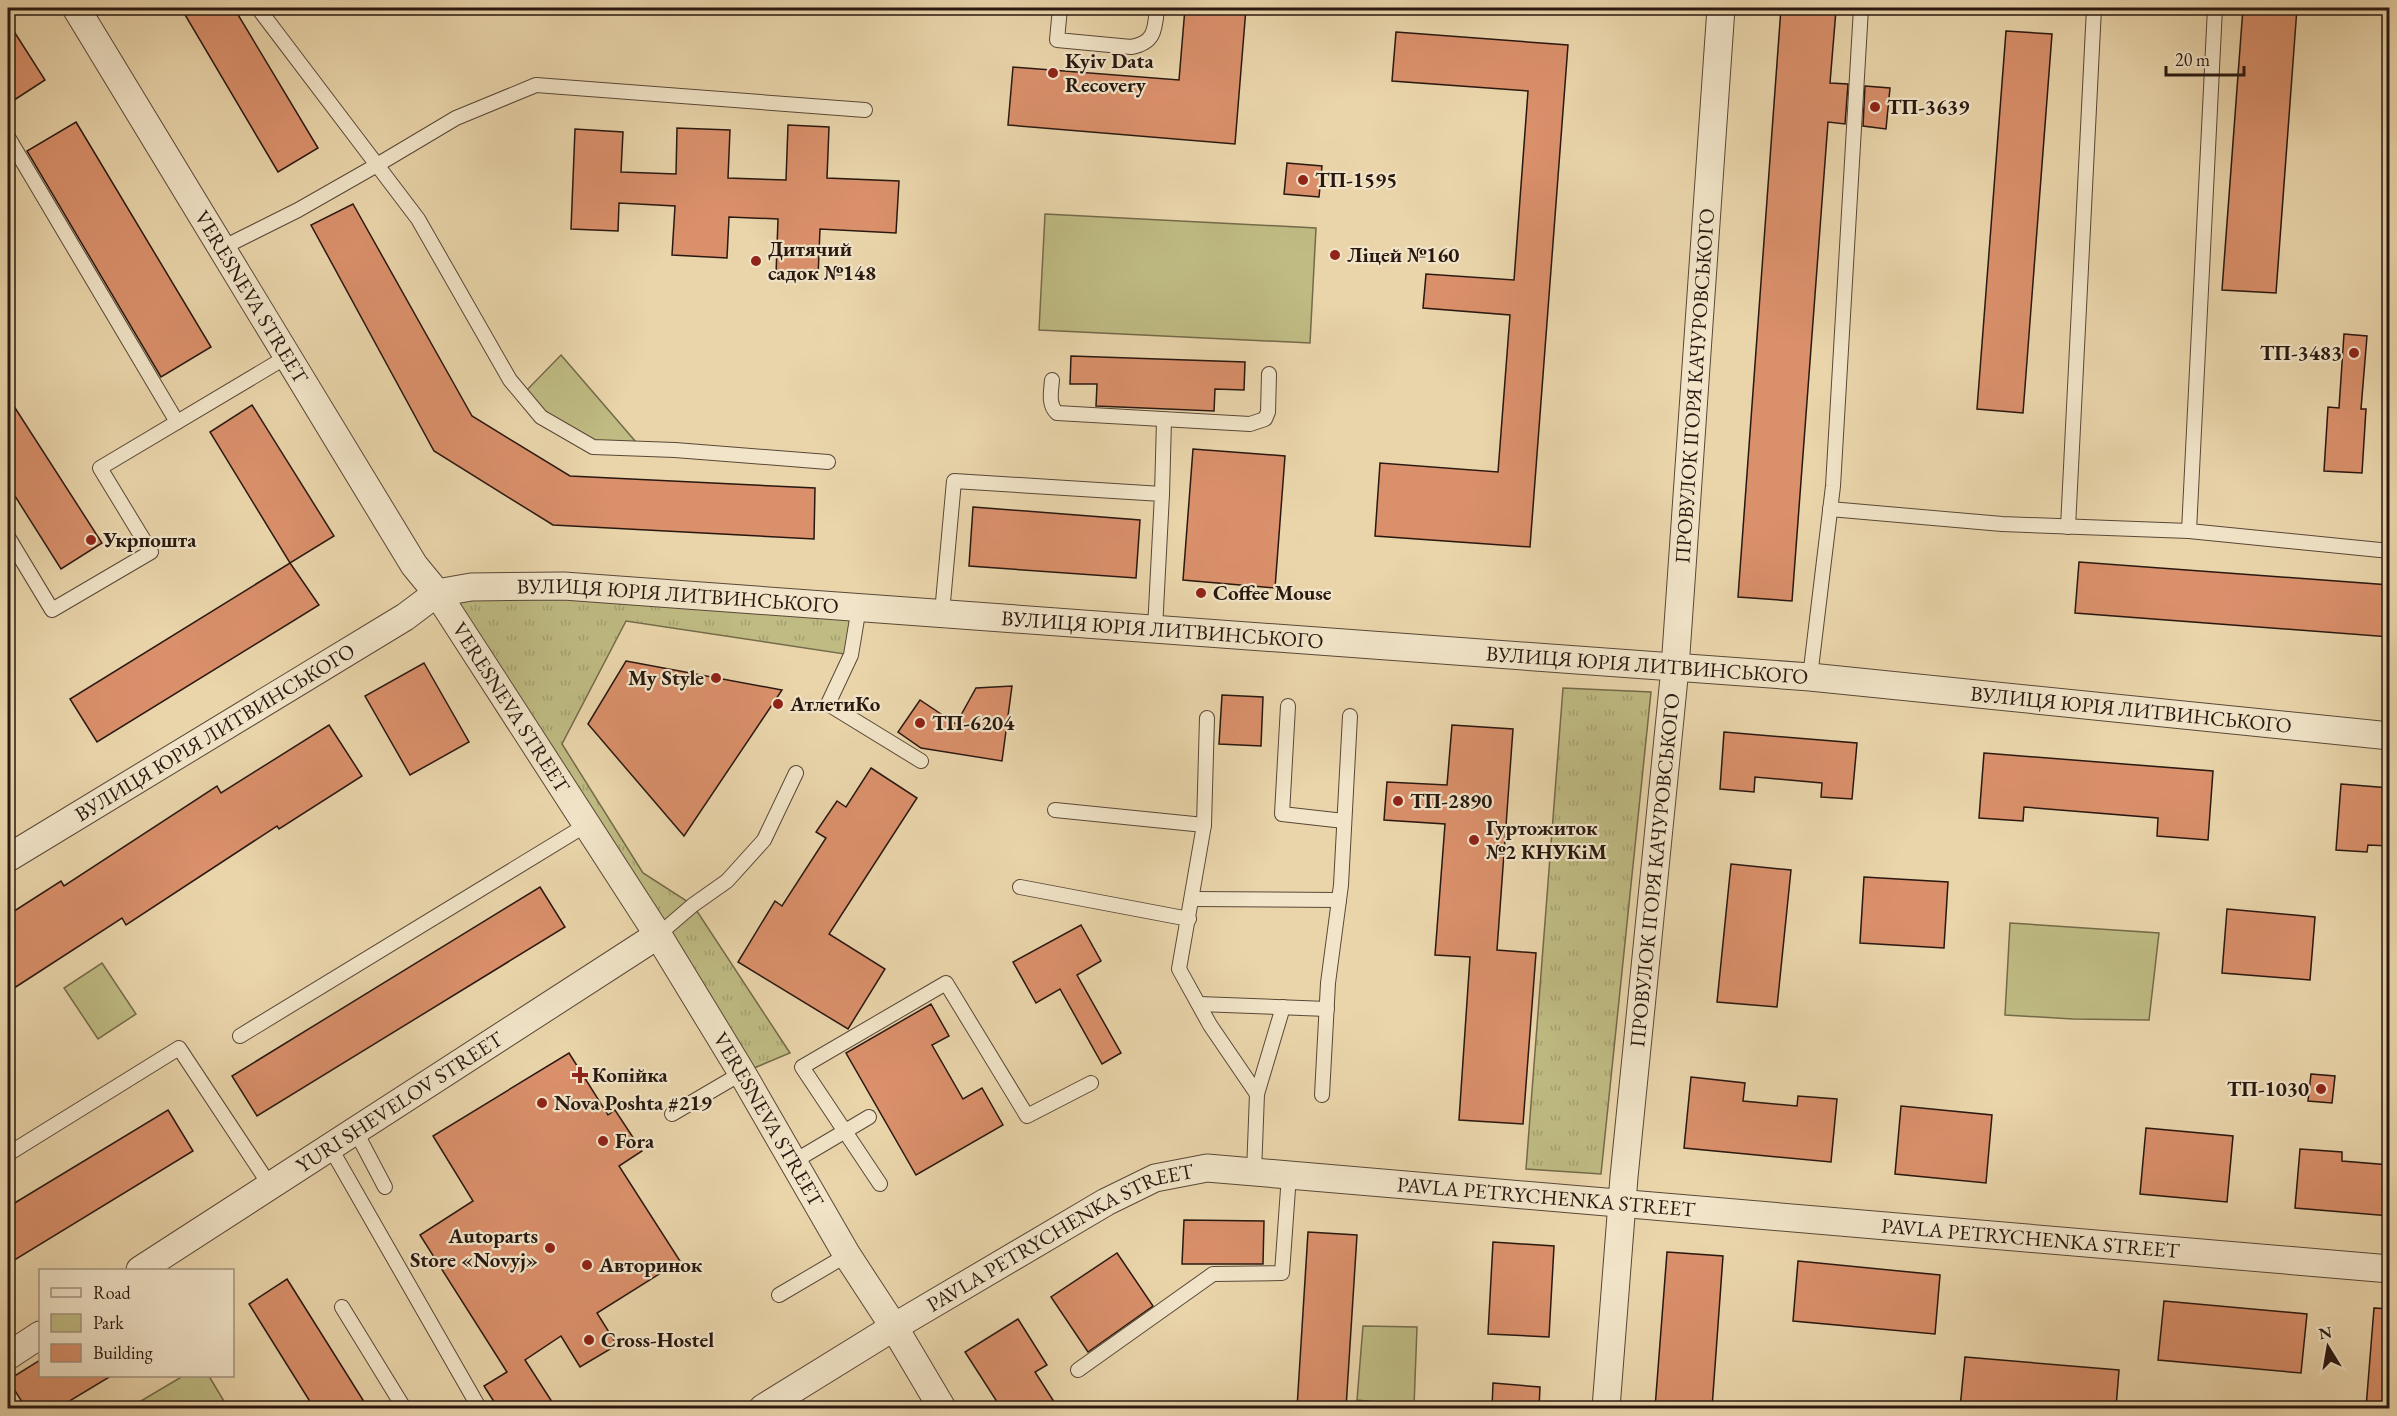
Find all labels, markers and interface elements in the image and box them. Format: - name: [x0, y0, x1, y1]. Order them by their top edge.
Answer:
- scale bar: [2166, 39, 2244, 77]
- place label: Kyiv Data Recovery: [1065, 47, 1154, 98]
- text: 20 m: [2175, 48, 2210, 71]
- marker: Kyiv Data Recovery: [1046, 66, 1060, 80]
- place label: ТП-3639: [1887, 93, 1969, 120]
- marker: ТП-3639: [1868, 100, 1882, 114]
- place label: ТП-1595: [1315, 166, 1397, 193]
- marker: ТП-1595: [1296, 173, 1310, 187]
- street label: VERESNEVA STREET: [189, 205, 315, 389]
- street label: ПРОВУЛОК ІГОРЯ КАЧУРОВСЬКОГО: [1668, 207, 1720, 564]
- place label: Дитячий садок №148: [768, 235, 876, 286]
- place label: Ліцей №160: [1347, 241, 1459, 268]
- marker: Ліцей №160: [1328, 248, 1342, 262]
- marker: Дитячий садок №148: [749, 254, 763, 268]
- place label: ТП-3483: [2260, 339, 2342, 366]
- marker: ТП-3483: [2347, 346, 2361, 360]
- place label: Укрпошта: [102, 526, 197, 553]
- marker: Укрпошта: [84, 533, 98, 547]
- street label: ВУЛИЦЯ ЮРІЯ ЛИТВИНСЬКОГО: [516, 572, 840, 619]
- place label: Coffee Mouse: [1213, 579, 1332, 606]
- marker: Coffee Mouse: [1194, 586, 1208, 600]
- street label: ВУЛИЦЯ ЮРІЯ ЛИТВИНСЬКОГО: [1000, 604, 1325, 654]
- street label: VERESNEVA STREET: [446, 617, 577, 798]
- street label: ВУЛИЦЯ ЮРІЯ ЛИТВИНСЬКОГО: [70, 637, 360, 827]
- street label: ВУЛИЦЯ ЮРІЯ ЛИТВИНСЬКОГО: [1485, 639, 1809, 690]
- place label: My Style: [628, 664, 704, 691]
- marker: My Style: [709, 671, 723, 685]
- street label: ВУЛИЦЯ ЮРІЯ ЛИТВИНСЬКОГО: [1969, 679, 2293, 739]
- place label: АтлетиКо: [789, 690, 881, 717]
- street label: ПРОВУЛОК ІГОРЯ КАЧУРОВСЬКОГО: [1623, 692, 1685, 1049]
- marker: АтлетиКо: [771, 697, 785, 711]
- place label: ТП-6204: [932, 709, 1015, 736]
- marker: ТП-6204: [913, 716, 927, 730]
- place label: ТП-2890: [1410, 787, 1492, 814]
- marker: ТП-2890: [1391, 794, 1405, 808]
- place label: Гуртожиток №2 КНУКіМ: [1486, 814, 1607, 865]
- marker: Гуртожиток №2 КНУКіМ: [1467, 833, 1481, 847]
- street label: YURI SHEVELOV STREET: [291, 1024, 509, 1179]
- street label: VERESNEVA STREET: [707, 1027, 831, 1212]
- place label: Копійка: [592, 1061, 669, 1088]
- marker: Копійка: [573, 1068, 587, 1082]
- place label: ТП-1030: [2227, 1075, 2309, 1102]
- marker: ТП-1030: [2314, 1082, 2328, 1096]
- place label: Nova Poshta #219: [554, 1089, 712, 1116]
- marker: Nova Poshta #219: [535, 1096, 549, 1110]
- place label: Fora: [615, 1127, 655, 1154]
- marker: Fora: [596, 1134, 610, 1148]
- street label: PAVLA PETRYCHENKA STREET: [922, 1157, 1197, 1318]
- street label: PAVLA PETRYCHENKA STREET: [1396, 1170, 1697, 1223]
- street label: PAVLA PETRYCHENKA STREET: [1880, 1212, 2181, 1264]
- place label: Autoparts Store «Novyj»: [410, 1222, 538, 1273]
- marker: Autoparts Store «Novyj»: [543, 1241, 557, 1255]
- place label: Авторинок: [598, 1251, 703, 1278]
- marker: Авторинок: [580, 1258, 594, 1272]
- legend: [39, 1269, 234, 1377]
- text: Road: [93, 1281, 132, 1304]
- text: Park: [93, 1311, 124, 1334]
- north arrow: [2298, 1317, 2358, 1377]
- text: N: [2317, 1321, 2334, 1344]
- place label: Cross-Hostel: [601, 1326, 714, 1353]
- marker: Cross-Hostel: [582, 1333, 596, 1347]
- text: Building: [93, 1341, 153, 1364]

